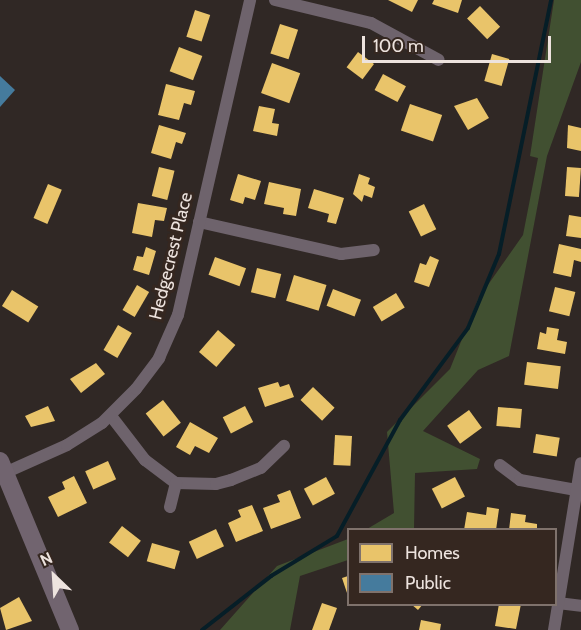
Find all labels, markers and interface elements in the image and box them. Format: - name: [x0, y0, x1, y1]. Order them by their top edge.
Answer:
- scale bar: [365, 24, 554, 62]
- text: 100 m: [373, 35, 424, 57]
- street label: Hedgecrest Place: [145, 190, 197, 322]
- legend: [347, 528, 557, 606]
- text: Homes: [405, 542, 460, 564]
- north arrow: [24, 546, 84, 606]
- text: N: [37, 548, 55, 570]
- text: Public: [405, 572, 451, 594]

